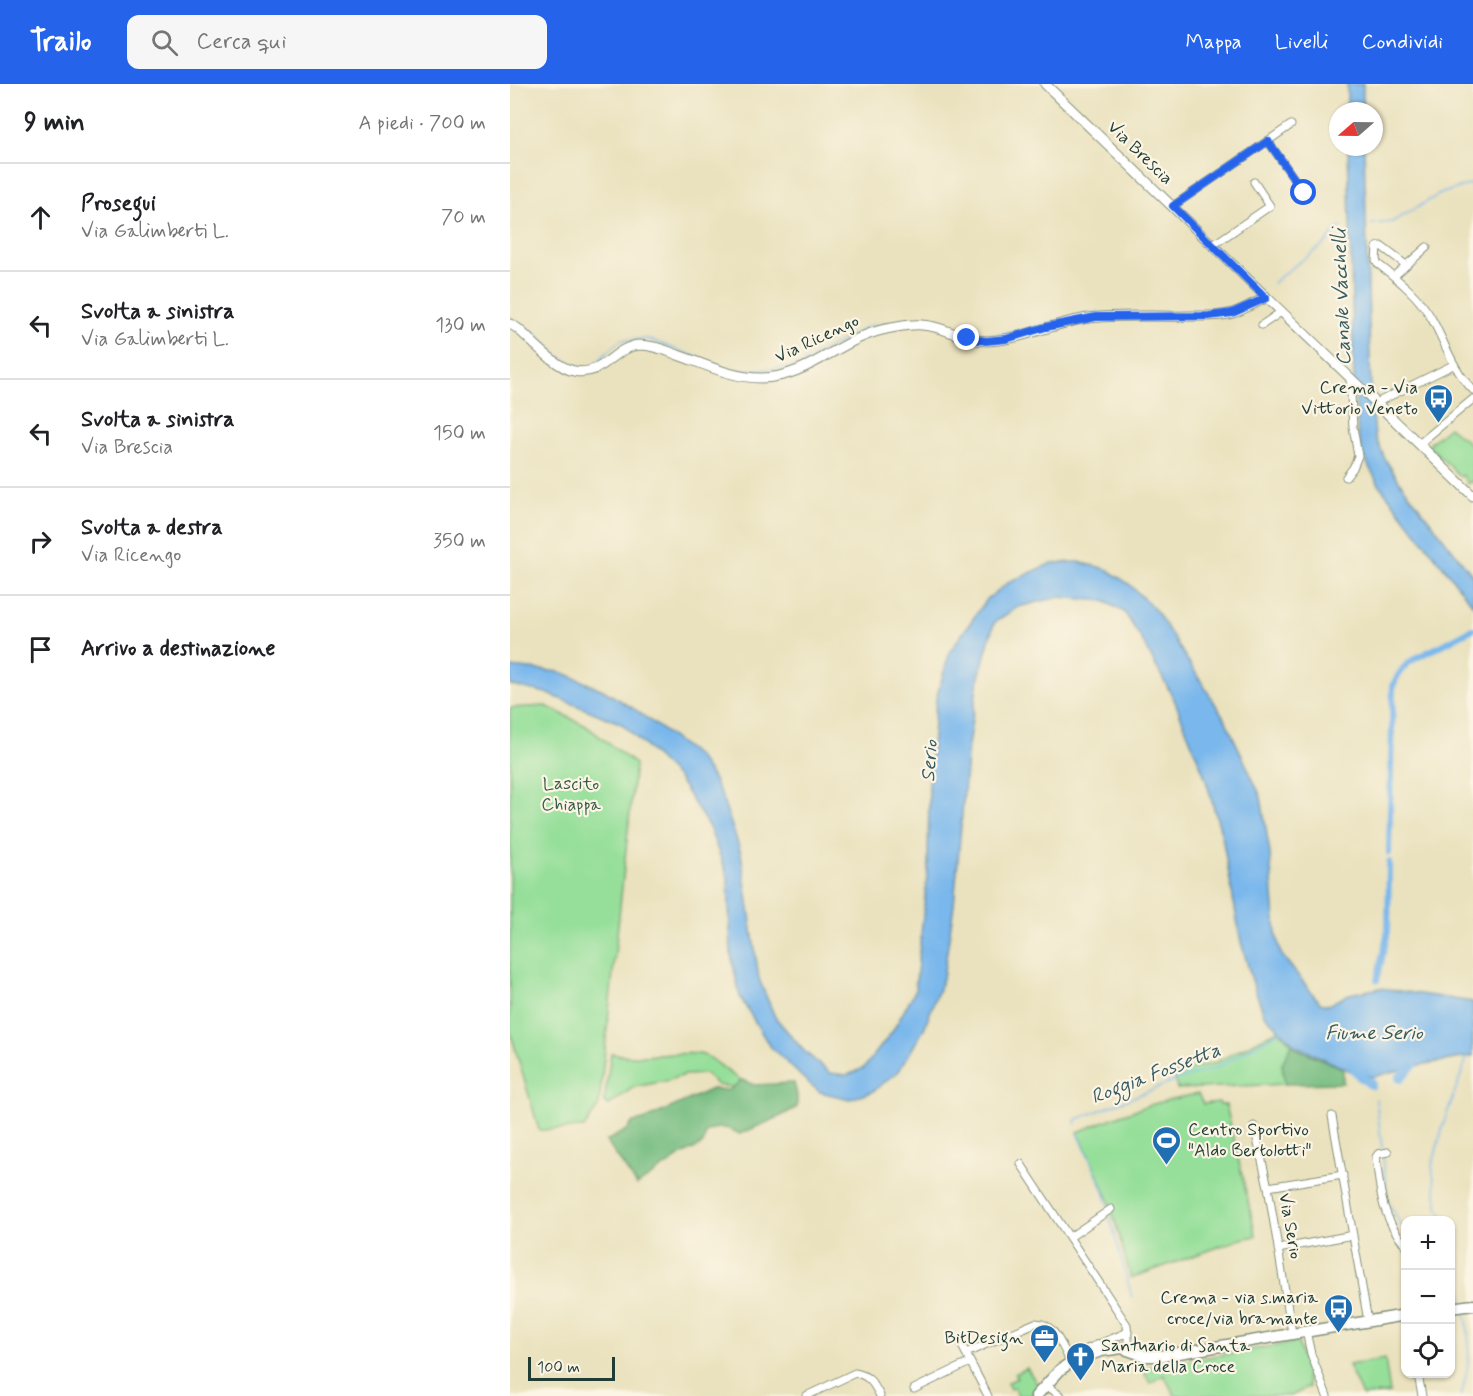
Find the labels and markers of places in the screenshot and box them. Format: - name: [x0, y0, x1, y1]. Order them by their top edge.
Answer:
- place label: Crema - Via Vittorio Veneto: [1301, 376, 1418, 421]
- bus stop icon: Crema - Via Vittorio Veneto: [1423, 382, 1455, 424]
- place label: Centro Sportivo "Aldo Bertolotti": [1188, 1118, 1312, 1163]
- sports icon: Centro Sportivo "Aldo Bertolotti": [1151, 1124, 1183, 1166]
- place label: Crema - via s.maria croce/via bramante: [1160, 1286, 1318, 1331]
- bus stop icon: Crema - via s.maria croce/via bramante: [1323, 1292, 1355, 1334]
- office icon: BitDesign: [1028, 1322, 1060, 1364]
- place label: BitDesign: [944, 1326, 1023, 1352]
- place label: Santuario di Santa Maria della Croce: [1101, 1334, 1250, 1379]
- church icon: Santuario di Santa Maria della Croce: [1064, 1340, 1096, 1382]

